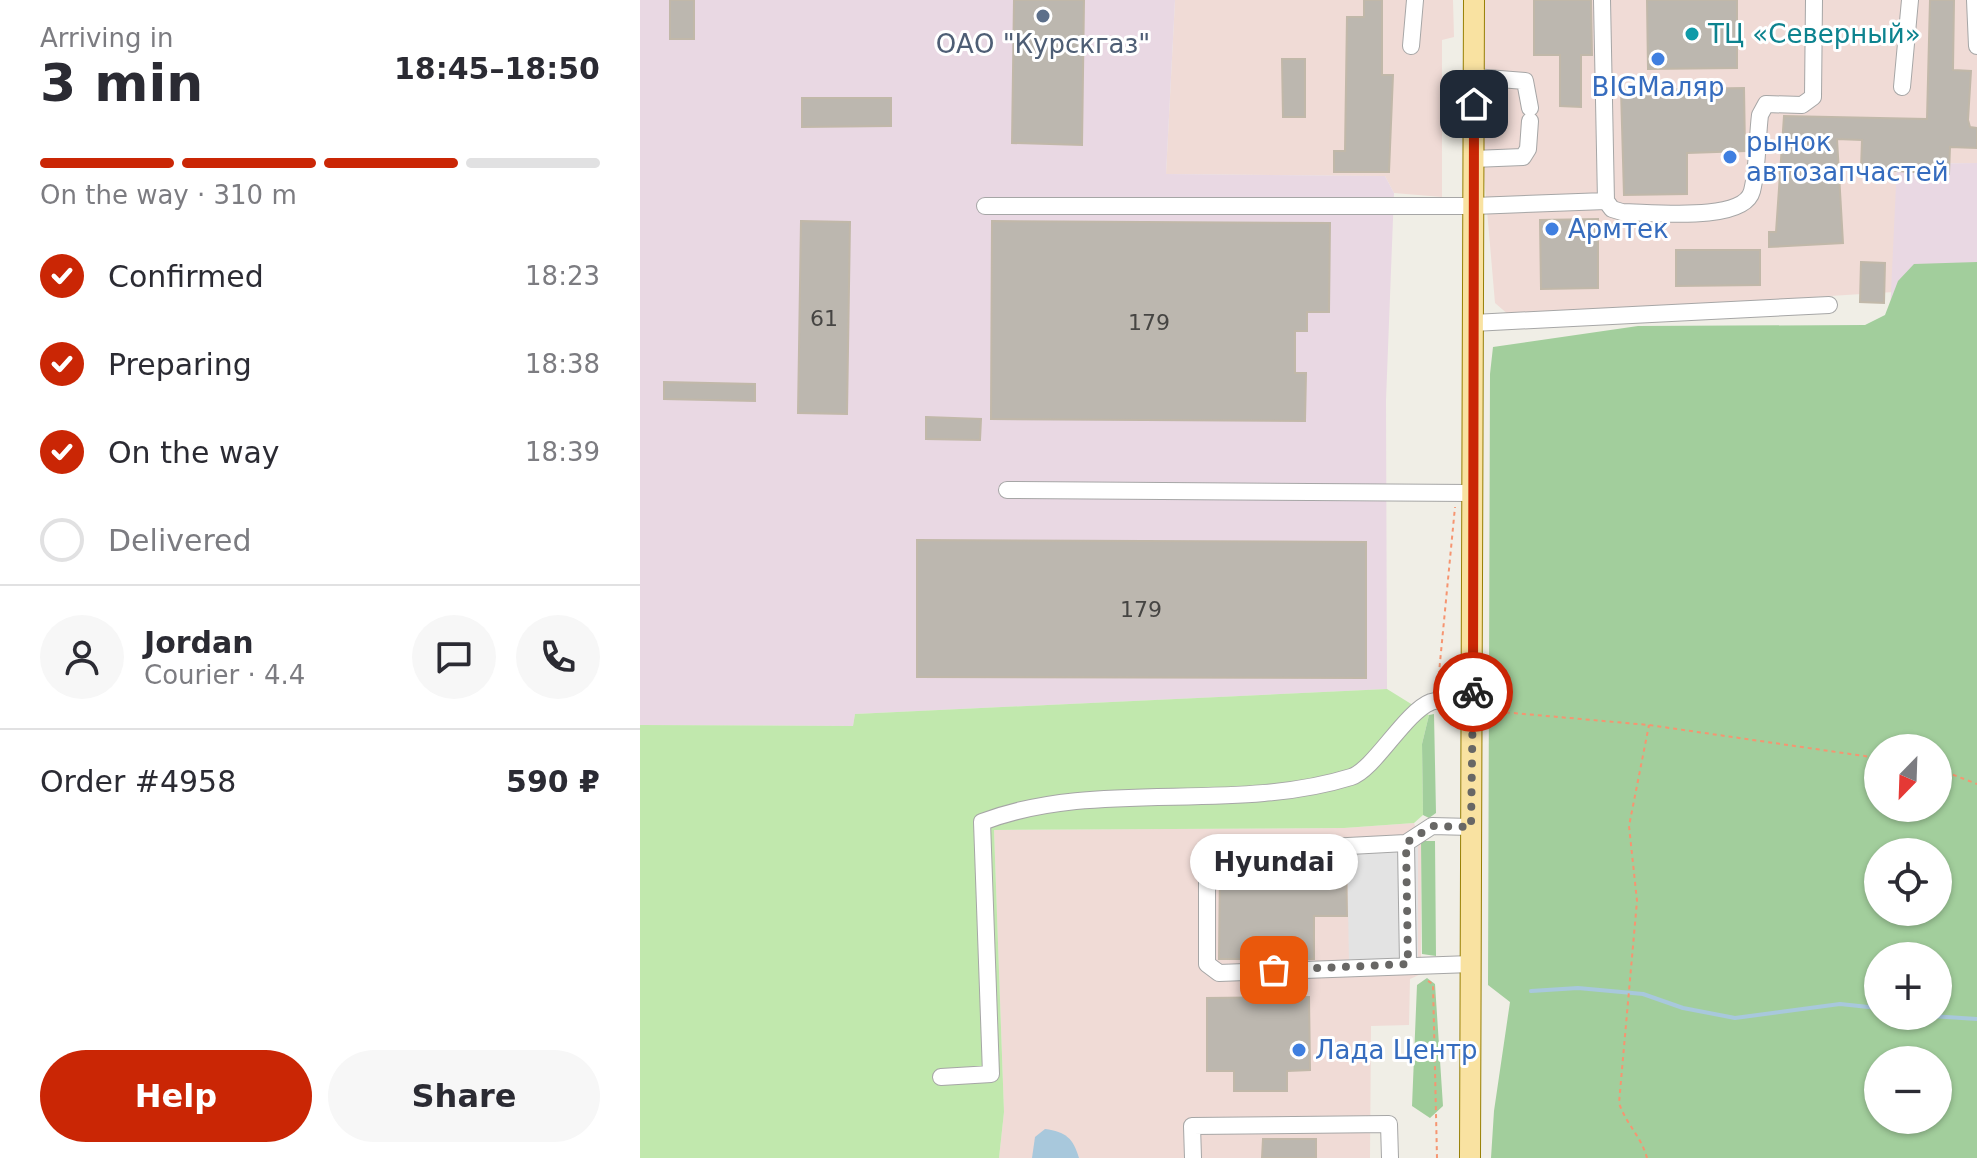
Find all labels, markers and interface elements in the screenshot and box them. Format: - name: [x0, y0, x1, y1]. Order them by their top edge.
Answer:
- marker: ОАО "Курскгаз": [1034, 7, 1052, 25]
- place label: ТЦ «Северный»: [1707, 19, 1921, 49]
- text: Arriving in: [40, 23, 174, 53]
- marker: ТЦ «Северный»: [1683, 25, 1701, 43]
- place label: ОАО "Курскгаз": [936, 29, 1150, 59]
- marker: BIGМаляр: [1649, 50, 1667, 68]
- text: 18:45–18:50: [394, 51, 600, 86]
- text: 3 min: [40, 53, 203, 113]
- pin: [1440, 70, 1508, 138]
- place label: BIGМаляр: [1592, 72, 1724, 102]
- icon: home: [1452, 82, 1496, 126]
- place label: рынок автозапчастей: [1746, 127, 1949, 187]
- marker: рынок автозапчастей: [1721, 148, 1739, 166]
- text: On the way · 310 m: [40, 180, 297, 210]
- place label: Армтек: [1568, 214, 1669, 244]
- marker: Армтек: [1543, 220, 1561, 238]
- icon: check: [40, 254, 84, 298]
- text: Confirmed: [108, 259, 264, 294]
- text: 18:23: [525, 261, 600, 291]
- house number: 61: [810, 306, 838, 331]
- house number: 179: [1128, 310, 1170, 335]
- icon: check: [40, 342, 84, 386]
- text: Preparing: [108, 347, 252, 382]
- text: 18:38: [525, 349, 600, 379]
- icon: check: [40, 430, 84, 474]
- text: On the way: [108, 435, 280, 470]
- text: 18:39: [525, 437, 600, 467]
- text: Delivered: [108, 523, 252, 558]
- house number: 179: [1120, 597, 1162, 622]
- button: person: [40, 615, 124, 699]
- button: chat: [412, 615, 496, 699]
- button: phone: [516, 615, 600, 699]
- text: Jordan: [144, 625, 254, 660]
- courier: [1433, 652, 1513, 732]
- text: Courier · 4.4: [144, 660, 305, 690]
- icon: bike: [1451, 670, 1495, 714]
- north arrow: [1864, 734, 1952, 822]
- map controls: [1864, 734, 1952, 1134]
- text: Order #4958: [40, 764, 236, 799]
- text: 590 ₽: [506, 764, 600, 799]
- callout: Hyundai: [1190, 834, 1358, 890]
- button: locate: [1864, 838, 1952, 926]
- text: Hyundai: [1214, 847, 1334, 877]
- pin: [1240, 936, 1308, 1004]
- button: +: [1864, 942, 1952, 1030]
- icon: bag: [1252, 948, 1296, 992]
- place label: Лада Центр: [1315, 1035, 1478, 1065]
- marker: Лада Центр: [1290, 1041, 1308, 1059]
- button: −: [1864, 1046, 1952, 1134]
- button: Help: [40, 1050, 312, 1142]
- button: Share: [328, 1050, 600, 1142]

